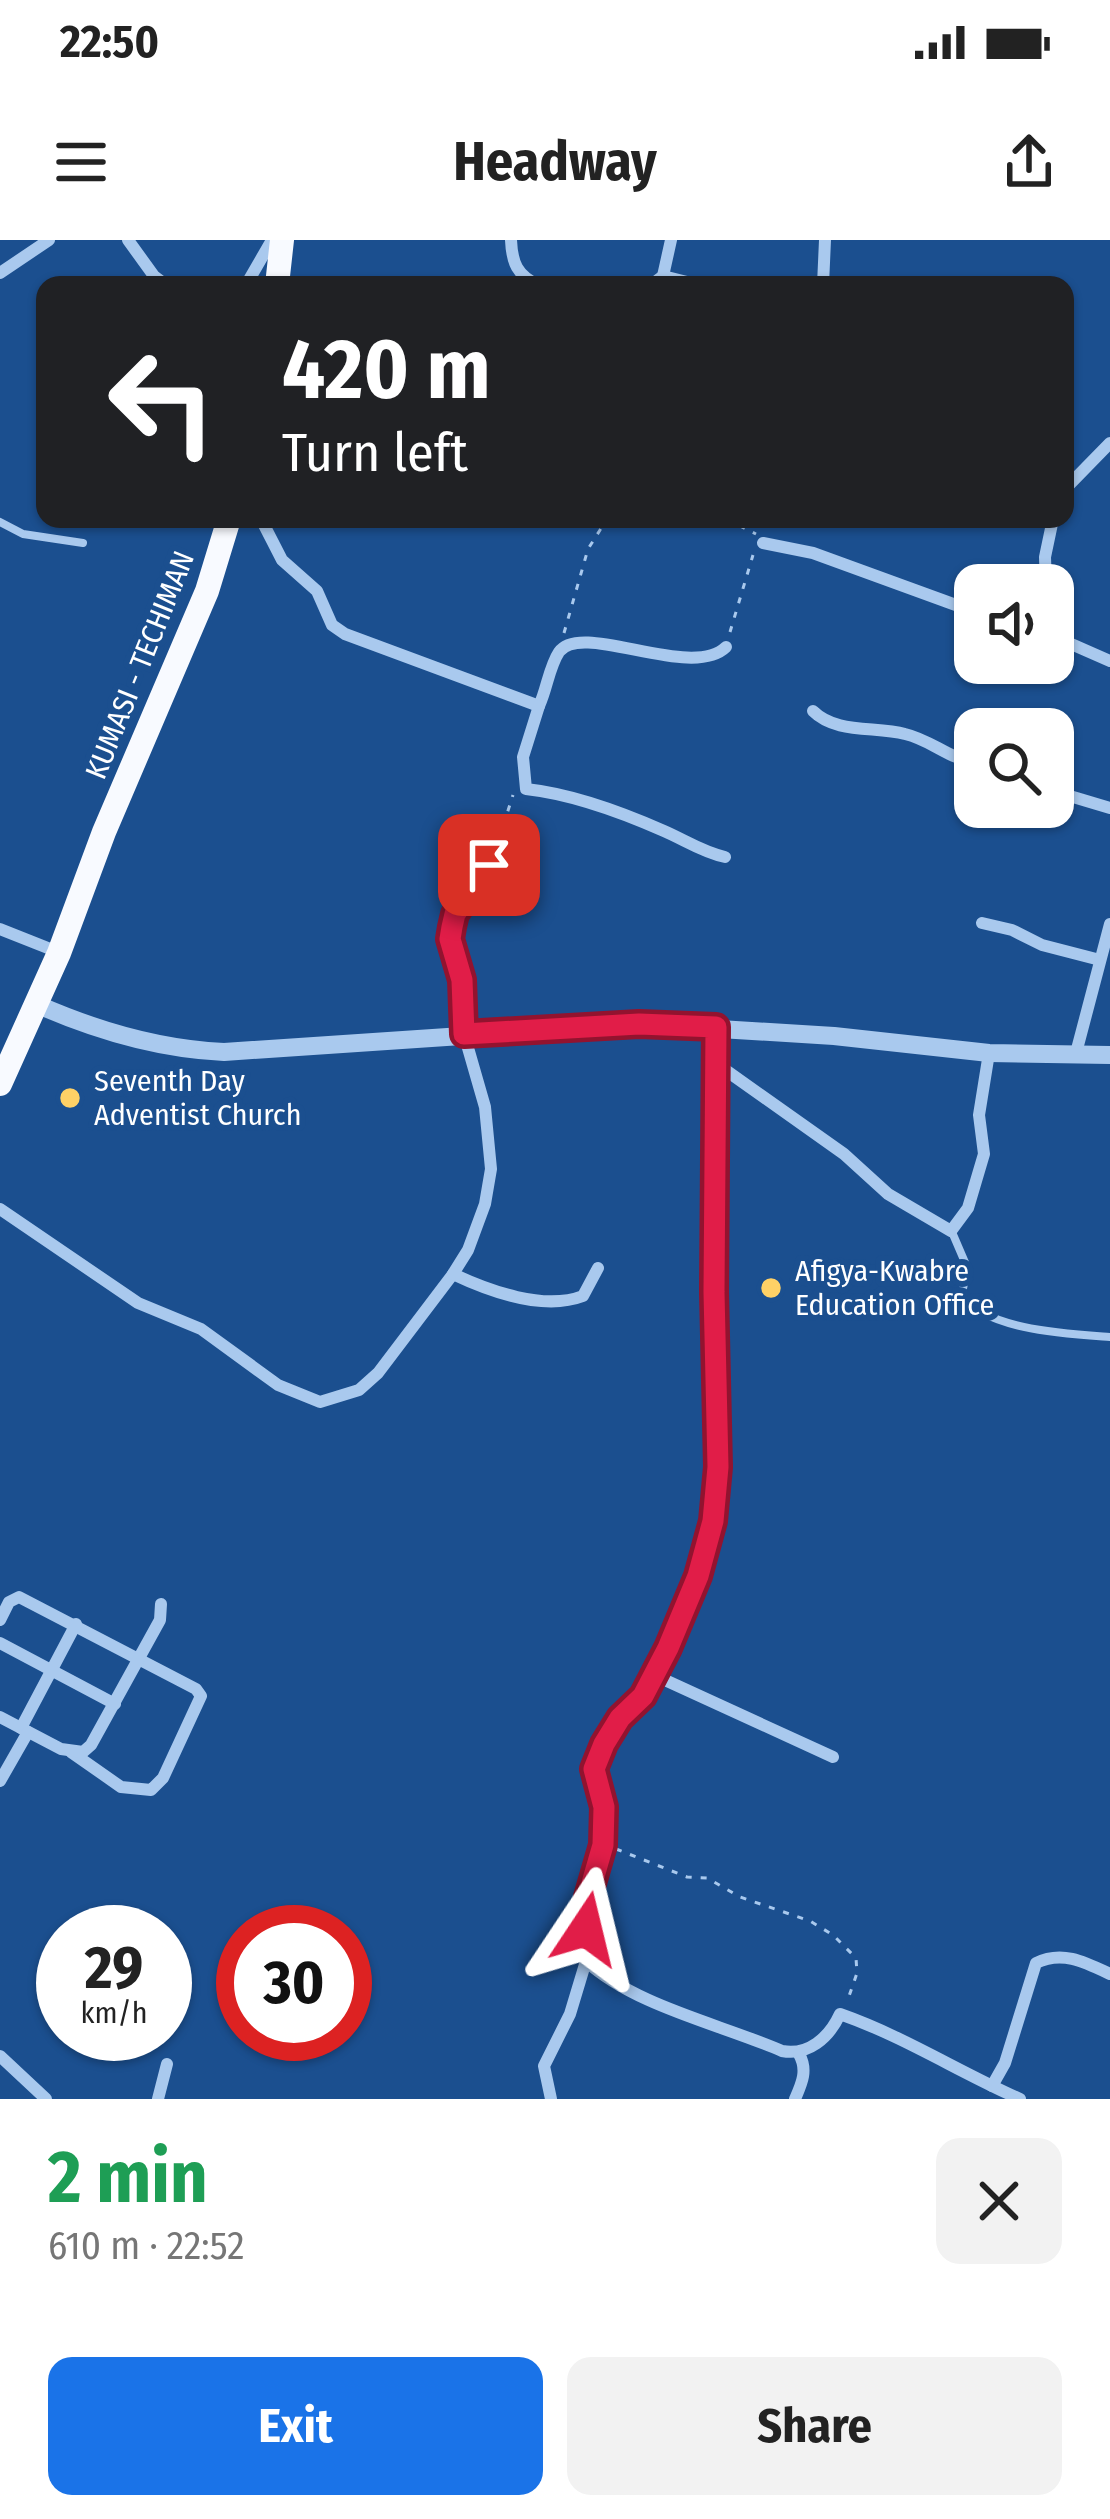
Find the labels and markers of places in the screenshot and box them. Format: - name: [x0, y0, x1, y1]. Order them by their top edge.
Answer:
- pin: [438, 814, 540, 916]
- place label: Seventh Day Adventist Church: [94, 1063, 301, 1133]
- marker: Seventh Day Adventist Church: [57, 1085, 83, 1111]
- place label: Afigya-Kwabre Education Office: [795, 1253, 994, 1323]
- marker: Afigya-Kwabre Education Office: [758, 1275, 784, 1301]

